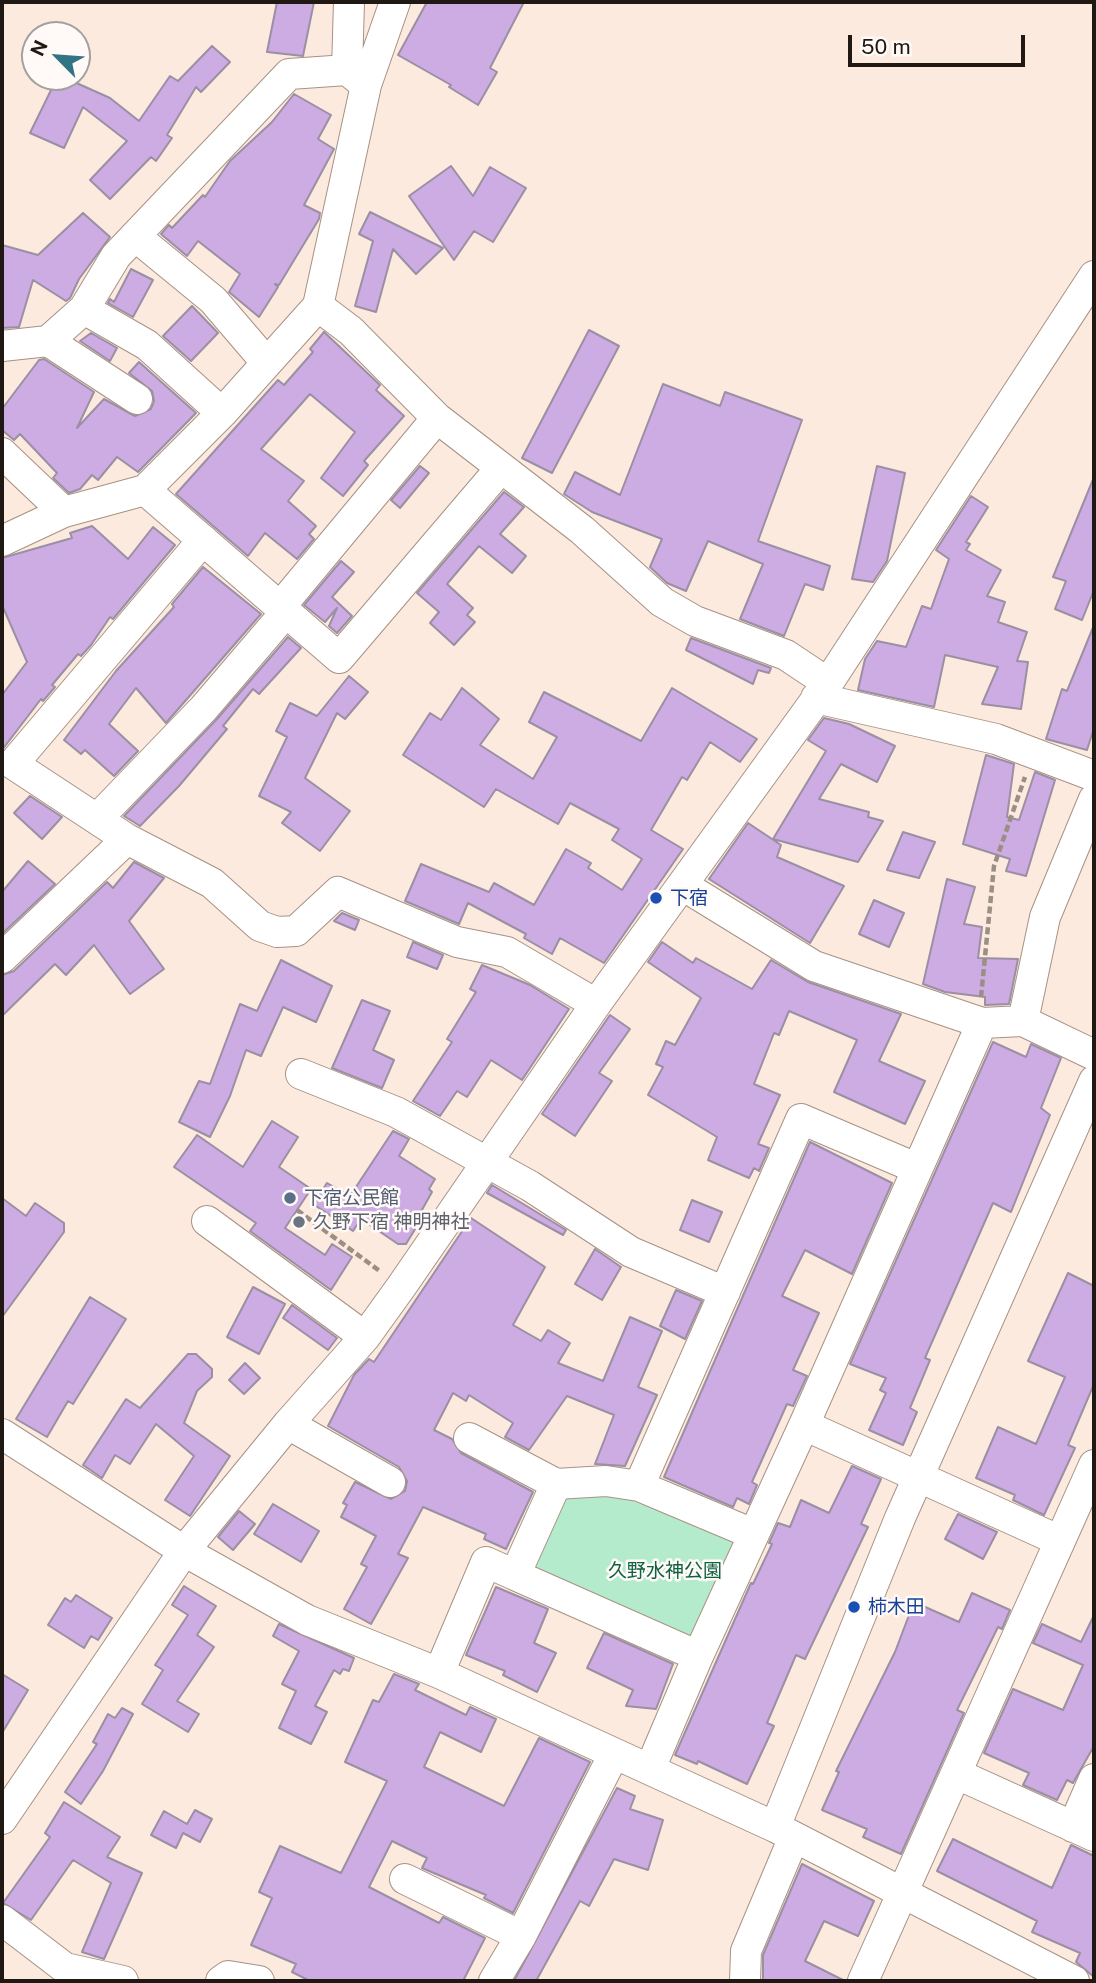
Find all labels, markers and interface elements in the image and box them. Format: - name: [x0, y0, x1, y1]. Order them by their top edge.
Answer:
- north arrow: [21, 21, 91, 91]
- scale bar: [851, 21, 1028, 65]
- text: 50 m: [861, 34, 911, 59]
- text: N: [26, 37, 52, 59]
- place label: 下宿: [670, 887, 708, 909]
- marker: 下宿: [648, 890, 664, 906]
- place label: 下宿公民館: [304, 1187, 399, 1209]
- marker: 下宿公民館: [282, 1190, 298, 1206]
- place label: 久野下宿 神明神社: [313, 1211, 470, 1233]
- marker: 久野下宿 神明神社: [291, 1214, 307, 1230]
- park label: 久野水神公園: [608, 1560, 722, 1582]
- place label: 柿木田: [868, 1596, 925, 1618]
- marker: 柿木田: [846, 1599, 862, 1615]

